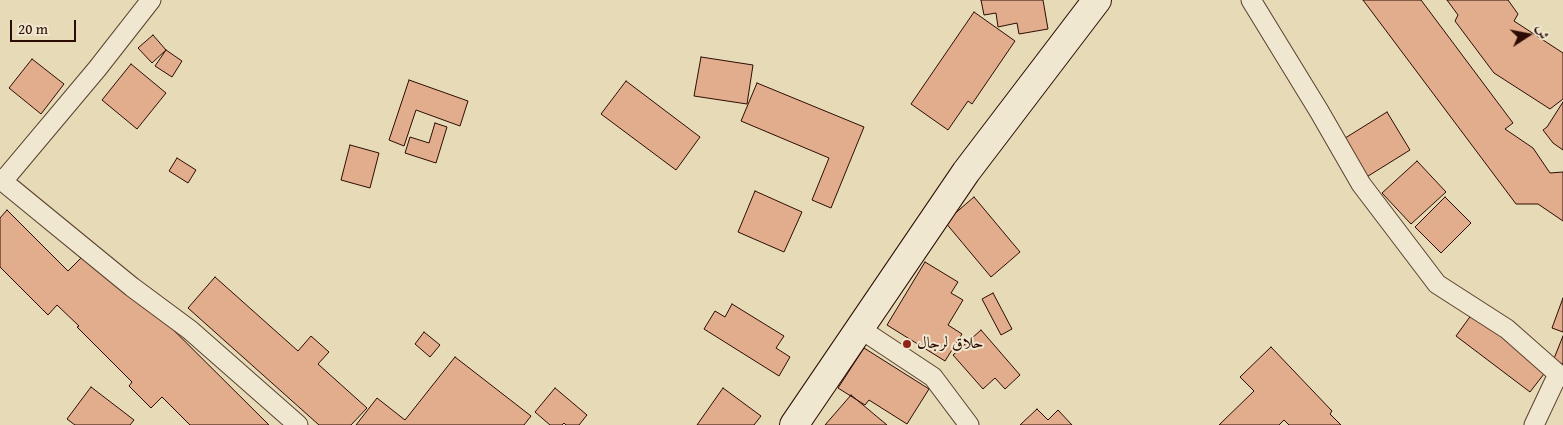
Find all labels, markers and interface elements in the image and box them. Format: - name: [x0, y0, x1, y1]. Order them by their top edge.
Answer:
- scale bar: [12, 10, 79, 42]
- north arrow: [1503, 10, 1553, 60]
- text: 20 m: [18, 18, 48, 39]
- text: ش: [1532, 23, 1554, 41]
- place label: حلاق لرجال: [917, 334, 983, 354]
- marker: حلاق لرجال: [901, 338, 913, 350]

